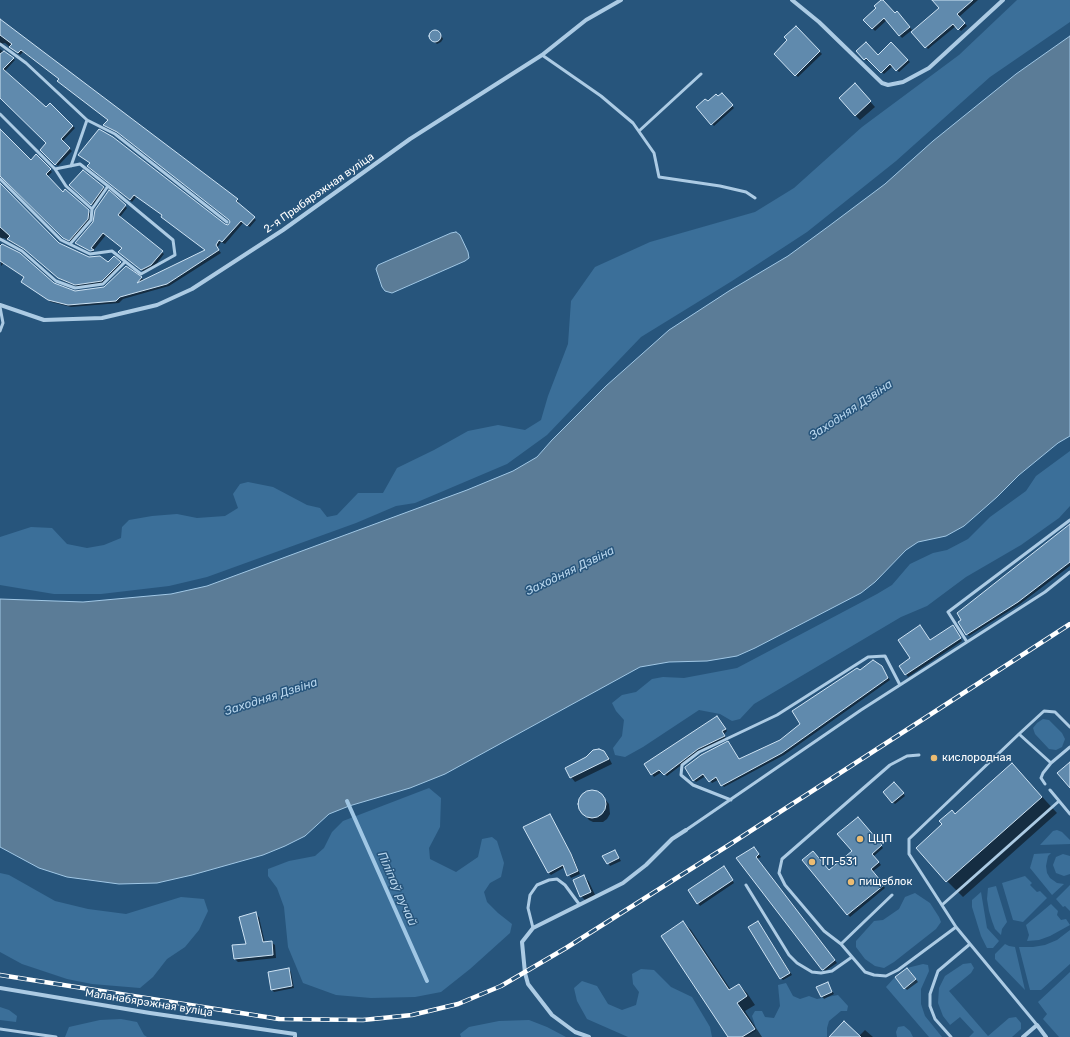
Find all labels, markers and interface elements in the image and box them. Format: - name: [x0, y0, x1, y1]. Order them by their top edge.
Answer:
- street label: 2-я Прыбярэжная вуліца: [261, 150, 377, 236]
- water label: Заходняя Дзвіна: [807, 377, 895, 443]
- water label: Заходняя Дзвіна: [523, 543, 617, 599]
- water label: Заходняя Дзвіна: [223, 675, 319, 719]
- place label: кислородная: [942, 751, 1012, 765]
- marker: кислородная: [929, 753, 939, 763]
- place label: ЦЦП: [868, 832, 892, 846]
- marker: ЦЦП: [855, 834, 865, 844]
- water label: Піліпаў ручай: [374, 850, 420, 928]
- place label: ТП-531: [820, 855, 857, 869]
- marker: ТП-531: [807, 857, 817, 867]
- place label: пищеблок: [859, 875, 912, 889]
- marker: пищеблок: [846, 877, 856, 887]
- street label: Маланабярэжная вуліца: [84, 986, 214, 1020]

